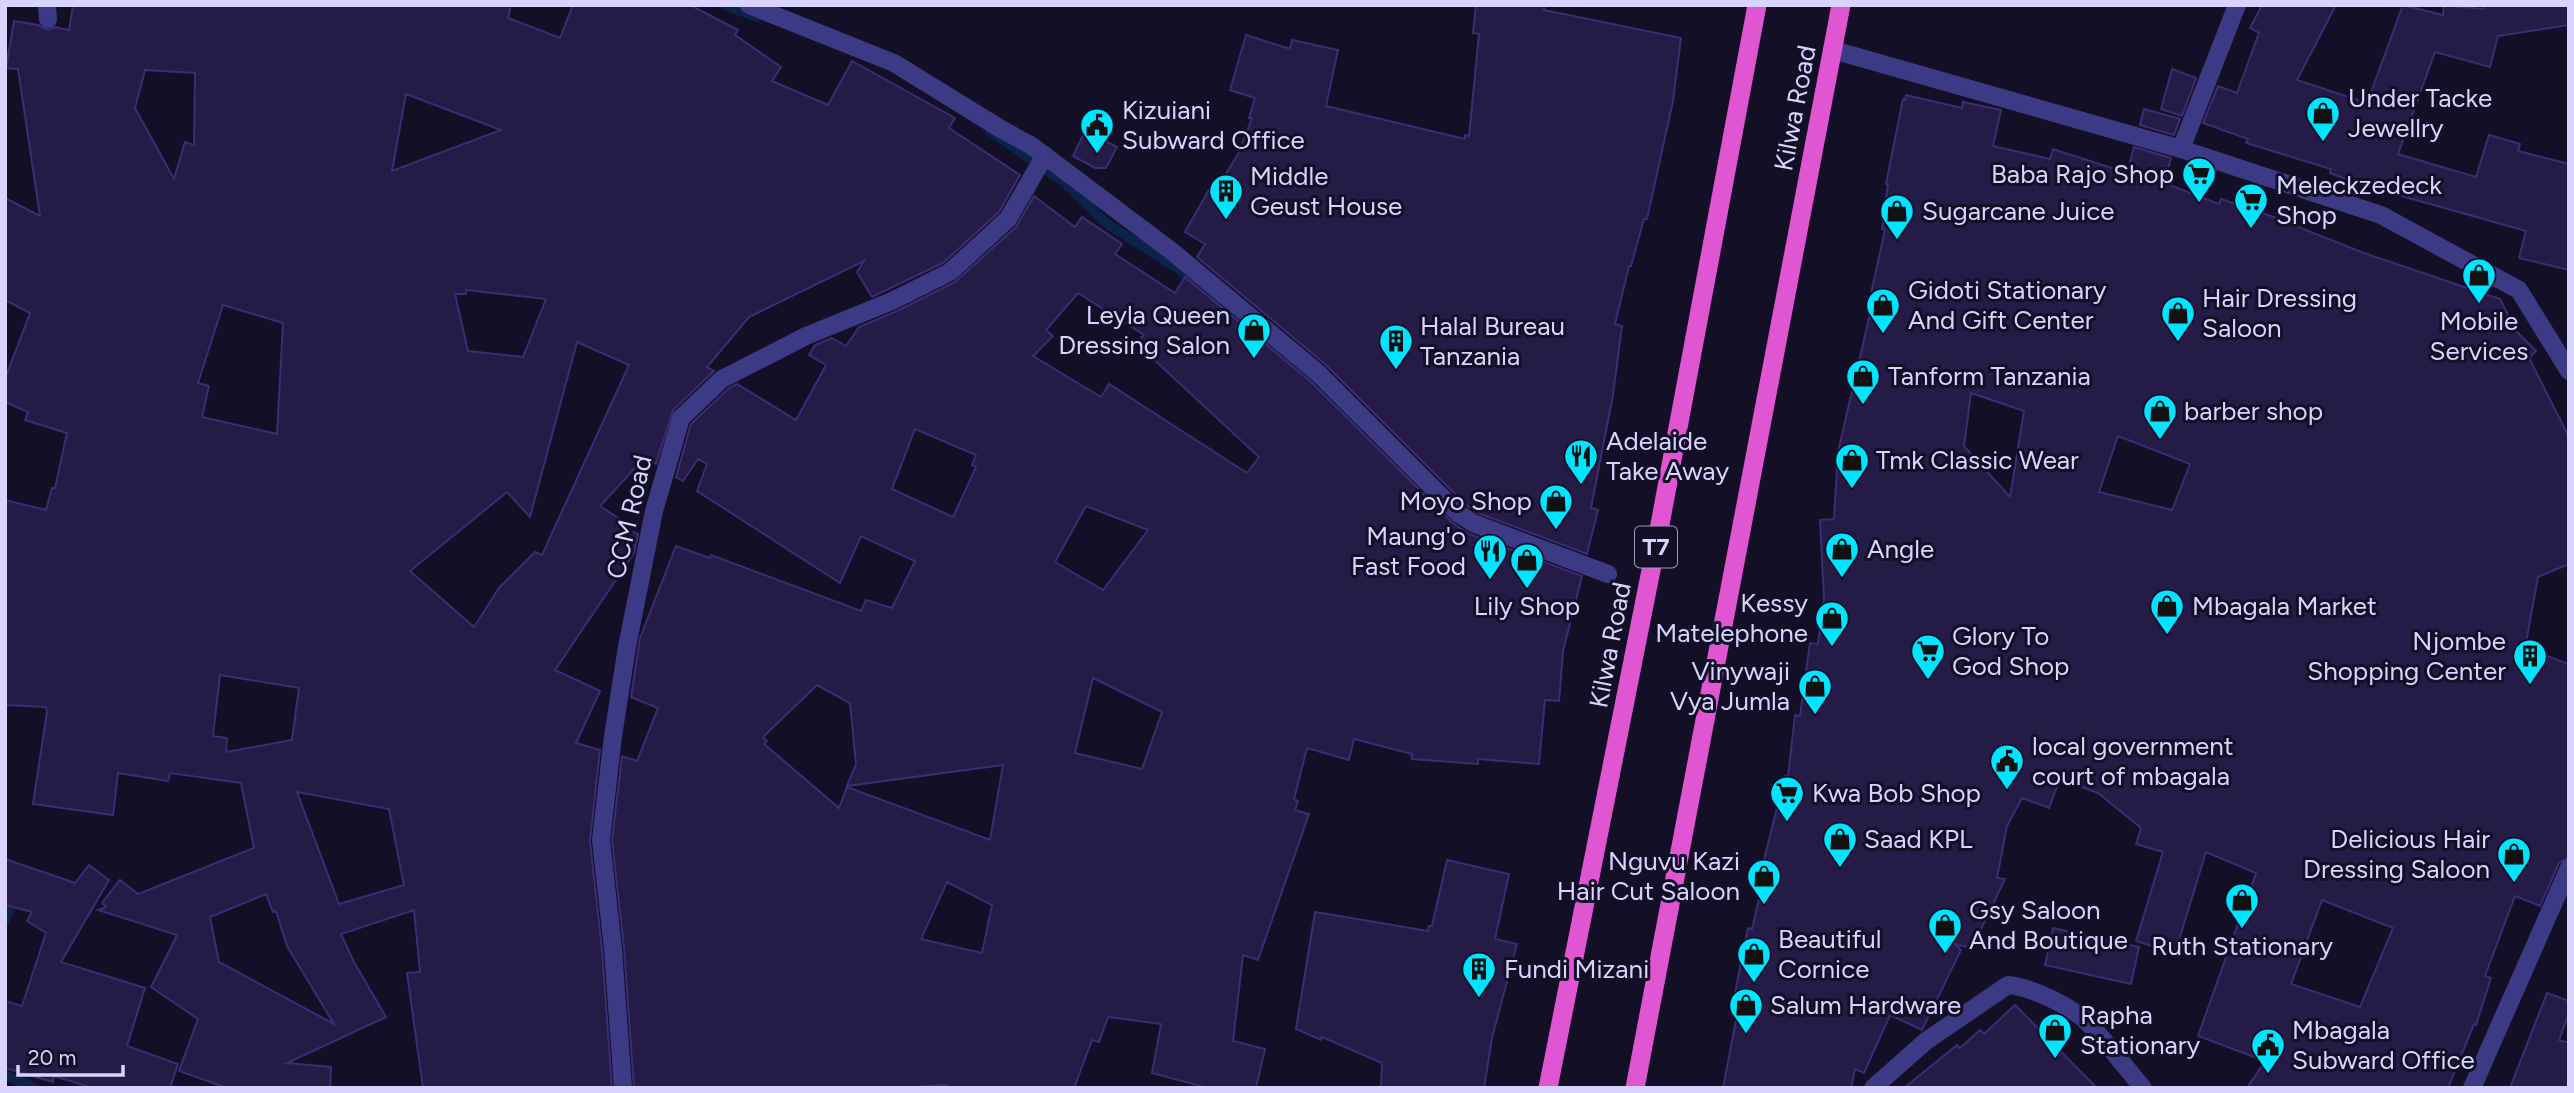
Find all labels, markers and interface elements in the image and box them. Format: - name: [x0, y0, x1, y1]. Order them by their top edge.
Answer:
- street label: Kilwa Road: [1767, 42, 1823, 174]
- place label: Under Tacke Jewellry: [2348, 82, 2492, 144]
- place label: Kizuiani Subward Office: [1122, 94, 1305, 156]
- shop icon: Under Tacke Jewellry: [2304, 94, 2342, 143]
- public building icon: Kizuiani Subward Office: [1078, 106, 1116, 155]
- supermarket icon: Baba Rajo Shop: [2180, 155, 2218, 204]
- place label: Baba Rajo Shop: [1991, 158, 2174, 190]
- place label: Middle Geust House: [1250, 160, 1402, 222]
- place label: Meleckzedeck Shop: [2276, 169, 2442, 231]
- building icon: Middle Geust House: [1207, 172, 1245, 221]
- supermarket icon: Meleckzedeck Shop: [2232, 181, 2270, 230]
- shop icon: Sugarcane Juice: [1878, 192, 1916, 241]
- place label: Sugarcane Juice: [1922, 195, 2114, 227]
- shop icon: Mobile Services: [2460, 256, 2498, 305]
- place label: Gidoti Stationary And Gift Center: [1908, 274, 2107, 336]
- place label: Hair Dressing Saloon: [2202, 282, 2357, 344]
- shop icon: Gidoti Stationary And Gift Center: [1864, 286, 1902, 335]
- shop icon: Hair Dressing Saloon: [2159, 294, 2197, 343]
- place label: Leyla Queen Dressing Salon: [1058, 299, 1230, 361]
- place label: Mobile Services: [2430, 305, 2528, 367]
- place label: Halal Bureau Tanzania: [1420, 310, 1565, 372]
- shop icon: Leyla Queen Dressing Salon: [1235, 311, 1273, 360]
- building icon: Halal Bureau Tanzania: [1377, 322, 1415, 371]
- shop icon: Tanform Tanzania: [1844, 357, 1882, 406]
- place label: Tanform Tanzania: [1888, 360, 2091, 392]
- shop icon: barber shop: [2141, 392, 2179, 441]
- place label: barber shop: [2184, 395, 2323, 427]
- place label: Adelaide Take Away: [1606, 425, 1729, 487]
- restaurant icon: Adelaide Take Away: [1562, 437, 1600, 486]
- shop icon: Tmk Classic Wear: [1833, 441, 1871, 490]
- place label: Tmk Classic Wear: [1876, 444, 2079, 476]
- street label: CCM Road: [599, 452, 659, 582]
- shop icon: Moyo Shop: [1537, 482, 1575, 531]
- place label: Moyo Shop: [1399, 485, 1532, 517]
- place label: Maung'o Fast Food: [1351, 520, 1466, 582]
- road number: T7: [1635, 526, 1677, 568]
- shop icon: Angle: [1823, 530, 1861, 579]
- restaurant icon: Maung'o Fast Food: [1471, 532, 1509, 581]
- place label: Angle: [1867, 533, 1934, 565]
- shop icon: Lily Shop: [1508, 541, 1546, 590]
- street label: Kilwa Road: [1582, 579, 1638, 711]
- place label: Kessy Matelephone: [1655, 587, 1808, 649]
- shop icon: Mbagala Market: [2148, 587, 2186, 636]
- place label: Lily Shop: [1474, 590, 1580, 622]
- place label: Mbagala Market: [2192, 590, 2377, 622]
- shop icon: Kessy Matelephone: [1813, 599, 1851, 648]
- place label: Glory To God Shop: [1952, 620, 2069, 682]
- place label: Njombe Shopping Center: [2307, 625, 2506, 687]
- supermarket icon: Glory To God Shop: [1909, 632, 1947, 681]
- building icon: Njombe Shopping Center: [2511, 637, 2549, 686]
- place label: Vinywaji Vya Jumla: [1670, 655, 1790, 717]
- shop icon: Vinywaji Vya Jumla: [1796, 667, 1834, 716]
- place label: local government court of mbagala: [2032, 730, 2234, 792]
- public building icon: local government court of mbagala: [1988, 742, 2026, 791]
- supermarket icon: Kwa Bob Shop: [1768, 774, 1806, 823]
- place label: Kwa Bob Shop: [1812, 777, 1981, 809]
- shop icon: Saad KPL: [1821, 820, 1859, 869]
- place label: Saad KPL: [1864, 823, 1973, 855]
- place label: Delicious Hair Dressing Saloon: [2303, 823, 2490, 885]
- shop icon: Delicious Hair Dressing Saloon: [2495, 835, 2533, 884]
- place label: Nguvu Kazi Hair Cut Saloon: [1557, 845, 1740, 907]
- shop icon: Nguvu Kazi Hair Cut Saloon: [1745, 857, 1783, 906]
- shop icon: Ruth Stationary: [2223, 881, 2261, 930]
- place label: Gsy Saloon And Boutique: [1969, 894, 2128, 956]
- shop icon: Gsy Saloon And Boutique: [1926, 906, 1964, 955]
- place label: Beautiful Cornice: [1778, 923, 1882, 985]
- place label: Ruth Stationary: [2151, 930, 2333, 962]
- shop icon: Beautiful Cornice: [1735, 935, 1773, 984]
- building icon: Fundi Mizani: [1460, 950, 1498, 999]
- place label: Fundi Mizani: [1504, 953, 1649, 985]
- shop icon: Salum Hardware: [1727, 986, 1765, 1035]
- place label: Salum Hardware: [1770, 989, 1961, 1021]
- place label: Rapha Stationary: [2080, 999, 2200, 1061]
- shop icon: Rapha Stationary: [2036, 1011, 2074, 1060]
- place label: Mbagala Subward Office: [2292, 1014, 2475, 1076]
- public building icon: Mbagala Subward Office: [2249, 1026, 2287, 1075]
- scale bar: [18, 1034, 122, 1078]
- text: 20 m: [28, 1045, 76, 1070]

